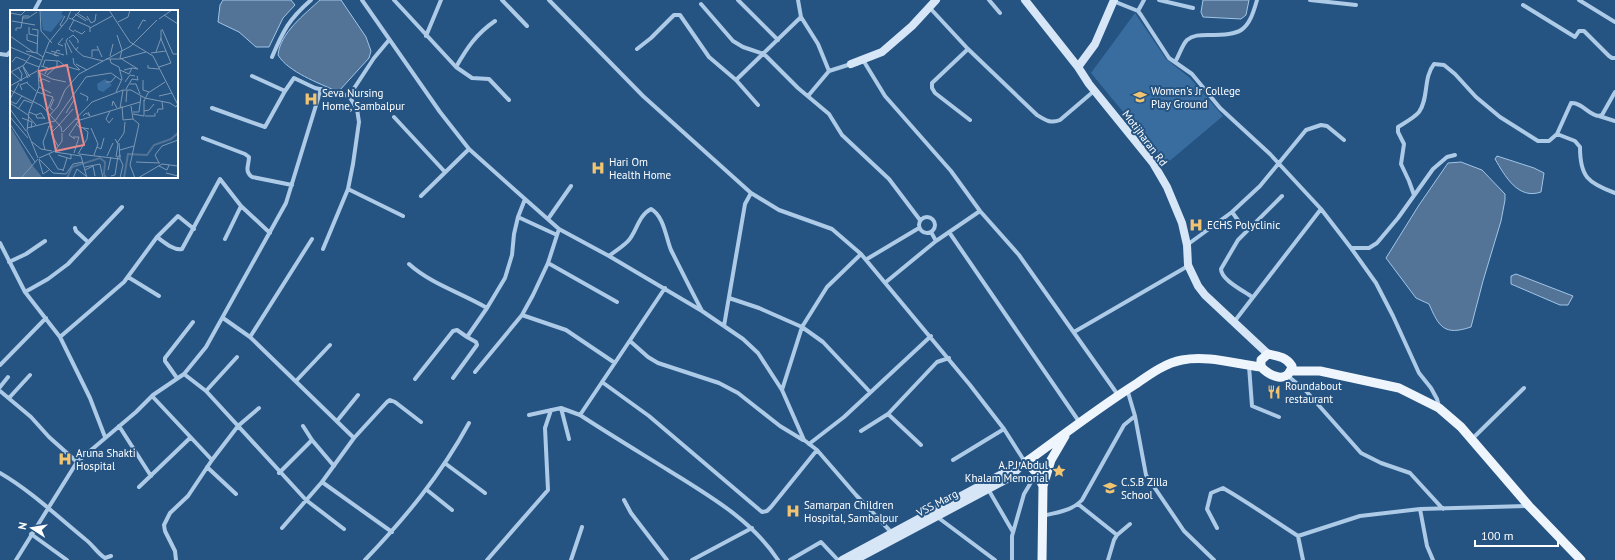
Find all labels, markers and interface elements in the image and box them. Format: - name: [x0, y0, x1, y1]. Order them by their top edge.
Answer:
- inset map: [10, 10, 178, 178]
- place label: Women's Jr College Play Ground: [1151, 84, 1241, 111]
- place label: Seva Nursing Home, Sambalpur: [322, 86, 405, 113]
- school or university icon: Women's Jr College Play Ground: [1132, 89, 1148, 105]
- hospital icon: Seva Nursing Home, Sambalpur: [303, 91, 319, 107]
- street label: Motijharan Rd: [1119, 107, 1171, 169]
- place label: Hari Om Health Home: [609, 155, 672, 182]
- hospital icon: Hari Om Health Home: [590, 160, 606, 176]
- hospital icon: ECHS Polyclinic: [1188, 217, 1204, 233]
- place label: ECHS Polyclinic: [1207, 218, 1280, 232]
- place label: Roundabout restaurant: [1285, 379, 1342, 406]
- restaurant icon: Roundabout restaurant: [1266, 384, 1282, 400]
- place label: Aruna Shakti Hospital: [76, 446, 136, 473]
- hospital icon: Aruna Shakti Hospital: [57, 451, 73, 467]
- place label: A.P.J Abdul Khalam Memorial: [965, 458, 1049, 485]
- place icon: A.P.J Abdul Khalam Memorial: [1051, 463, 1067, 479]
- place label: C.S.B Zilla School: [1121, 475, 1168, 502]
- school or university icon: C.S.B Zilla School: [1102, 480, 1118, 496]
- street label: VSS Marg: [913, 486, 960, 520]
- place label: Samarpan Children Hospital, Sambalpur: [804, 498, 898, 525]
- hospital icon: Samarpan Children Hospital, Sambalpur: [785, 503, 801, 519]
- north arrow: [12, 508, 52, 548]
- text: N: [15, 521, 30, 531]
- scale bar: [1475, 522, 1558, 548]
- text: 100 m: [1481, 528, 1514, 543]

